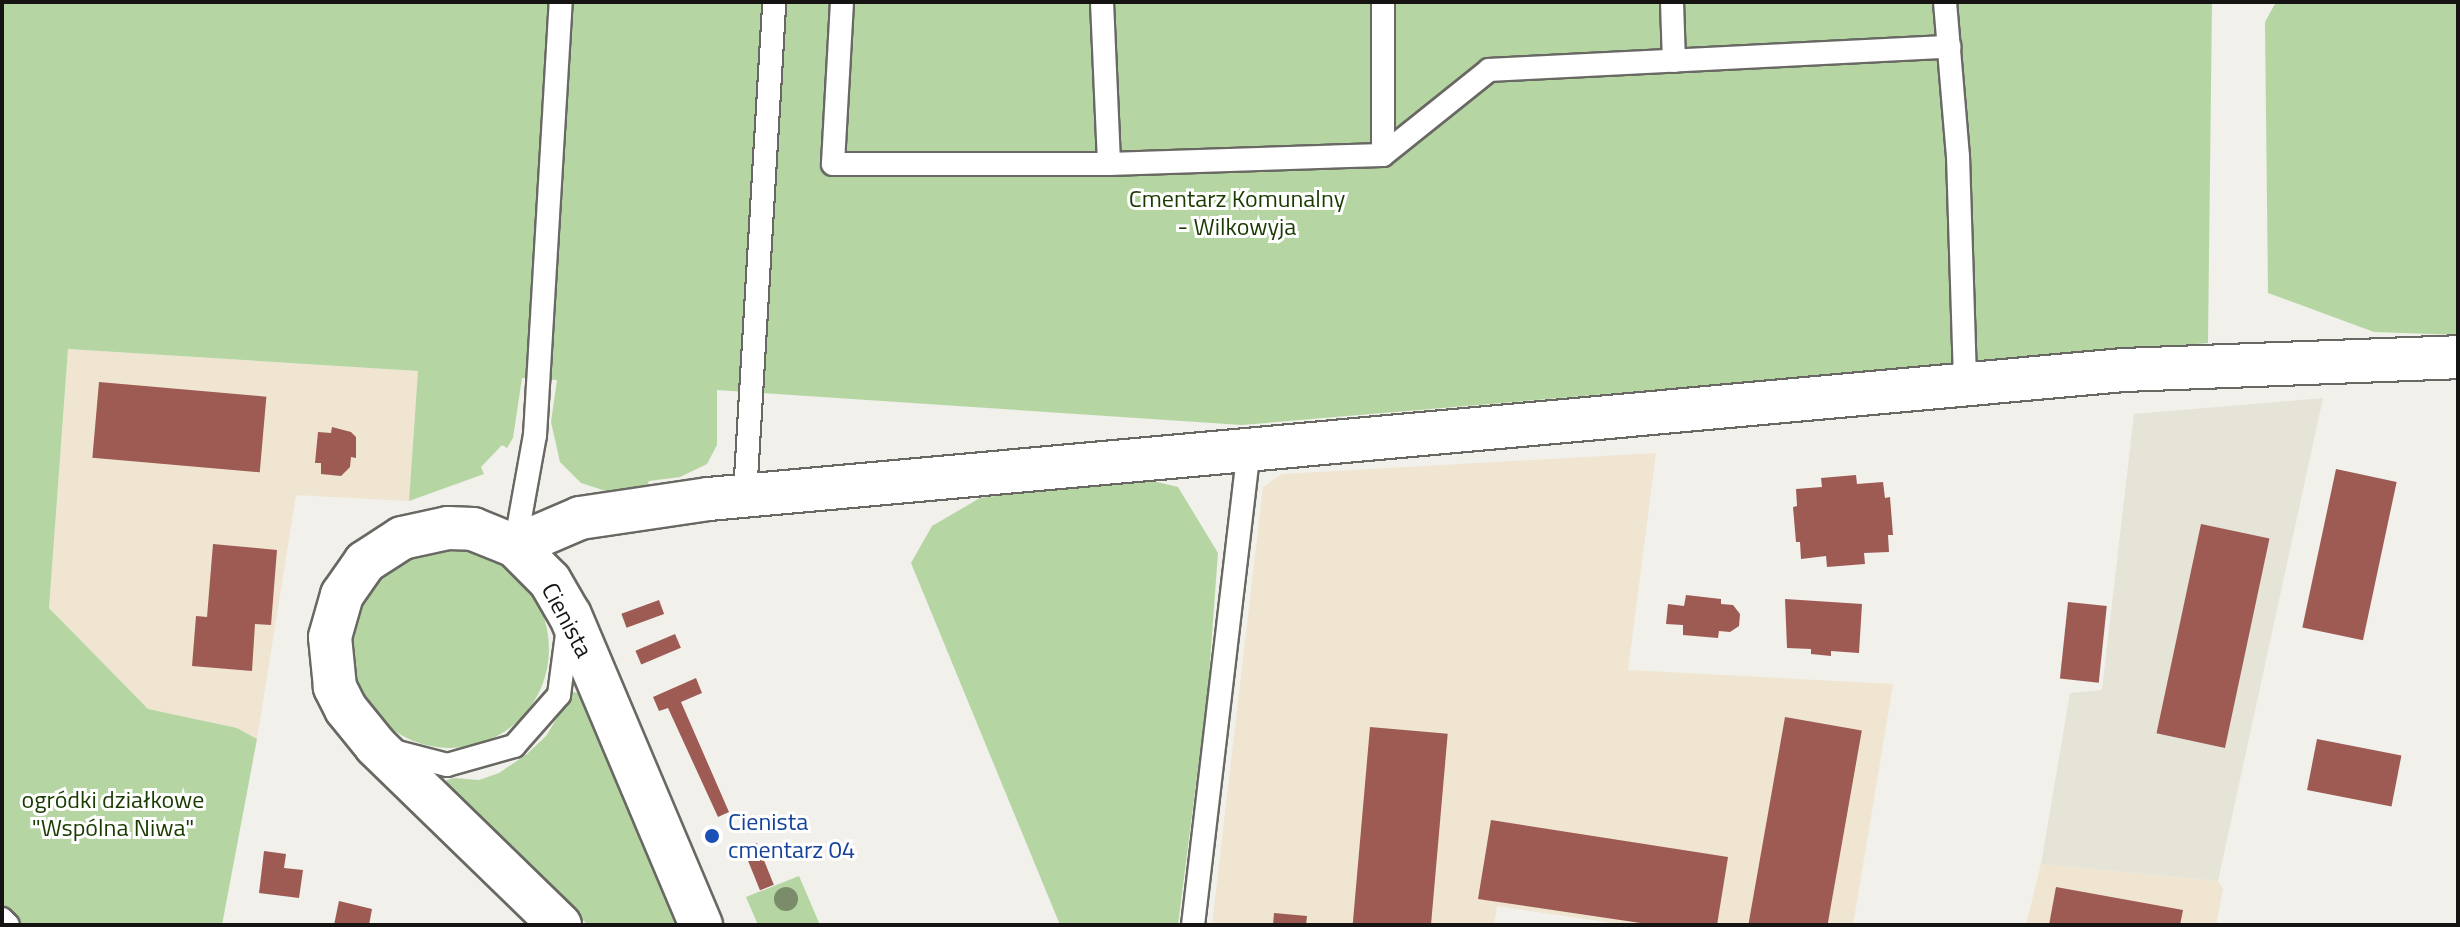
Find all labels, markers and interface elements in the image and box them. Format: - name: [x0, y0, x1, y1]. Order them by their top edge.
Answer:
- park label: Cmentarz Komunalny - Wilkowyja: [1129, 185, 1345, 241]
- street label: Cienista: [535, 578, 599, 662]
- park label: ogródki działkowe "Wspólna Niwa": [22, 786, 204, 842]
- place label: Cienista cmentarz 04: [728, 808, 855, 864]
- marker: Cienista cmentarz 04: [703, 827, 721, 845]

